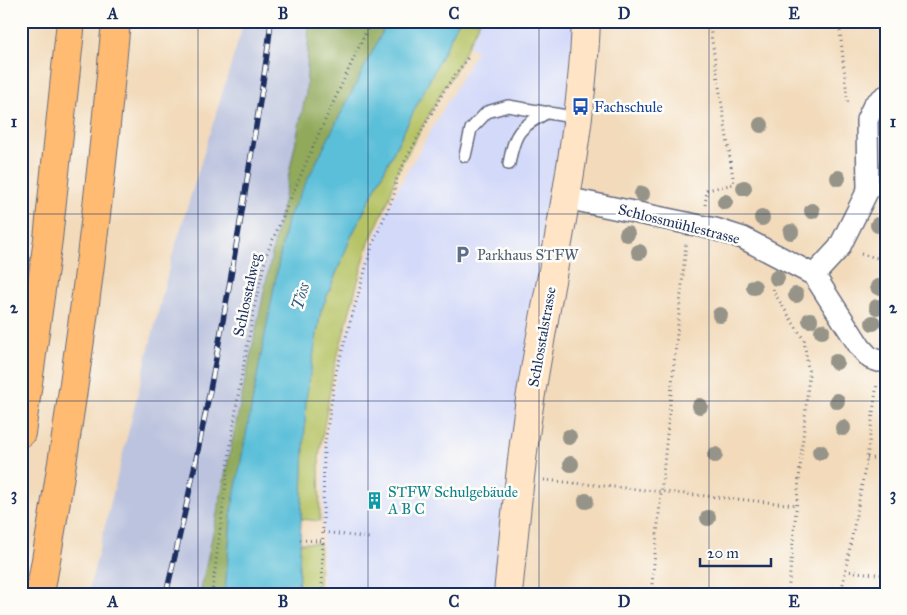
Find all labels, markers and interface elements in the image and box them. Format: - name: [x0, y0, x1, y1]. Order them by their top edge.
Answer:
- text: A: [107, 4, 119, 23]
- text: B: [278, 4, 288, 23]
- text: C: [449, 4, 460, 23]
- text: D: [618, 4, 631, 23]
- text: E: [788, 4, 800, 23]
- bus stop icon: Fachschule: [570, 97, 590, 117]
- place label: Fachschule: [594, 98, 663, 116]
- text: 1: [11, 112, 18, 131]
- text: 1: [890, 112, 897, 131]
- street label: Schlossmühlestrasse: [616, 200, 742, 248]
- parking icon: Parkhaus STFW: [453, 245, 473, 265]
- place label: Parkhaus STFW: [477, 246, 579, 264]
- street label: Schlosstalweg: [229, 251, 265, 338]
- water label: Töss: [288, 280, 313, 312]
- street label: Schlosstalstrasse: [524, 285, 560, 389]
- text: 2: [10, 298, 19, 317]
- text: 2: [889, 298, 898, 317]
- place label: STFW Schulgebäude A B C: [387, 483, 518, 518]
- text: 3: [11, 485, 17, 505]
- text: 3: [890, 485, 896, 505]
- building icon: STFW Schulgebäude A B C: [364, 491, 384, 511]
- scale bar: [700, 535, 771, 567]
- text: 20 m: [707, 544, 739, 562]
- text: A: [107, 592, 119, 611]
- text: B: [278, 592, 288, 611]
- text: C: [449, 592, 460, 611]
- text: D: [618, 592, 631, 611]
- text: E: [788, 592, 800, 611]

